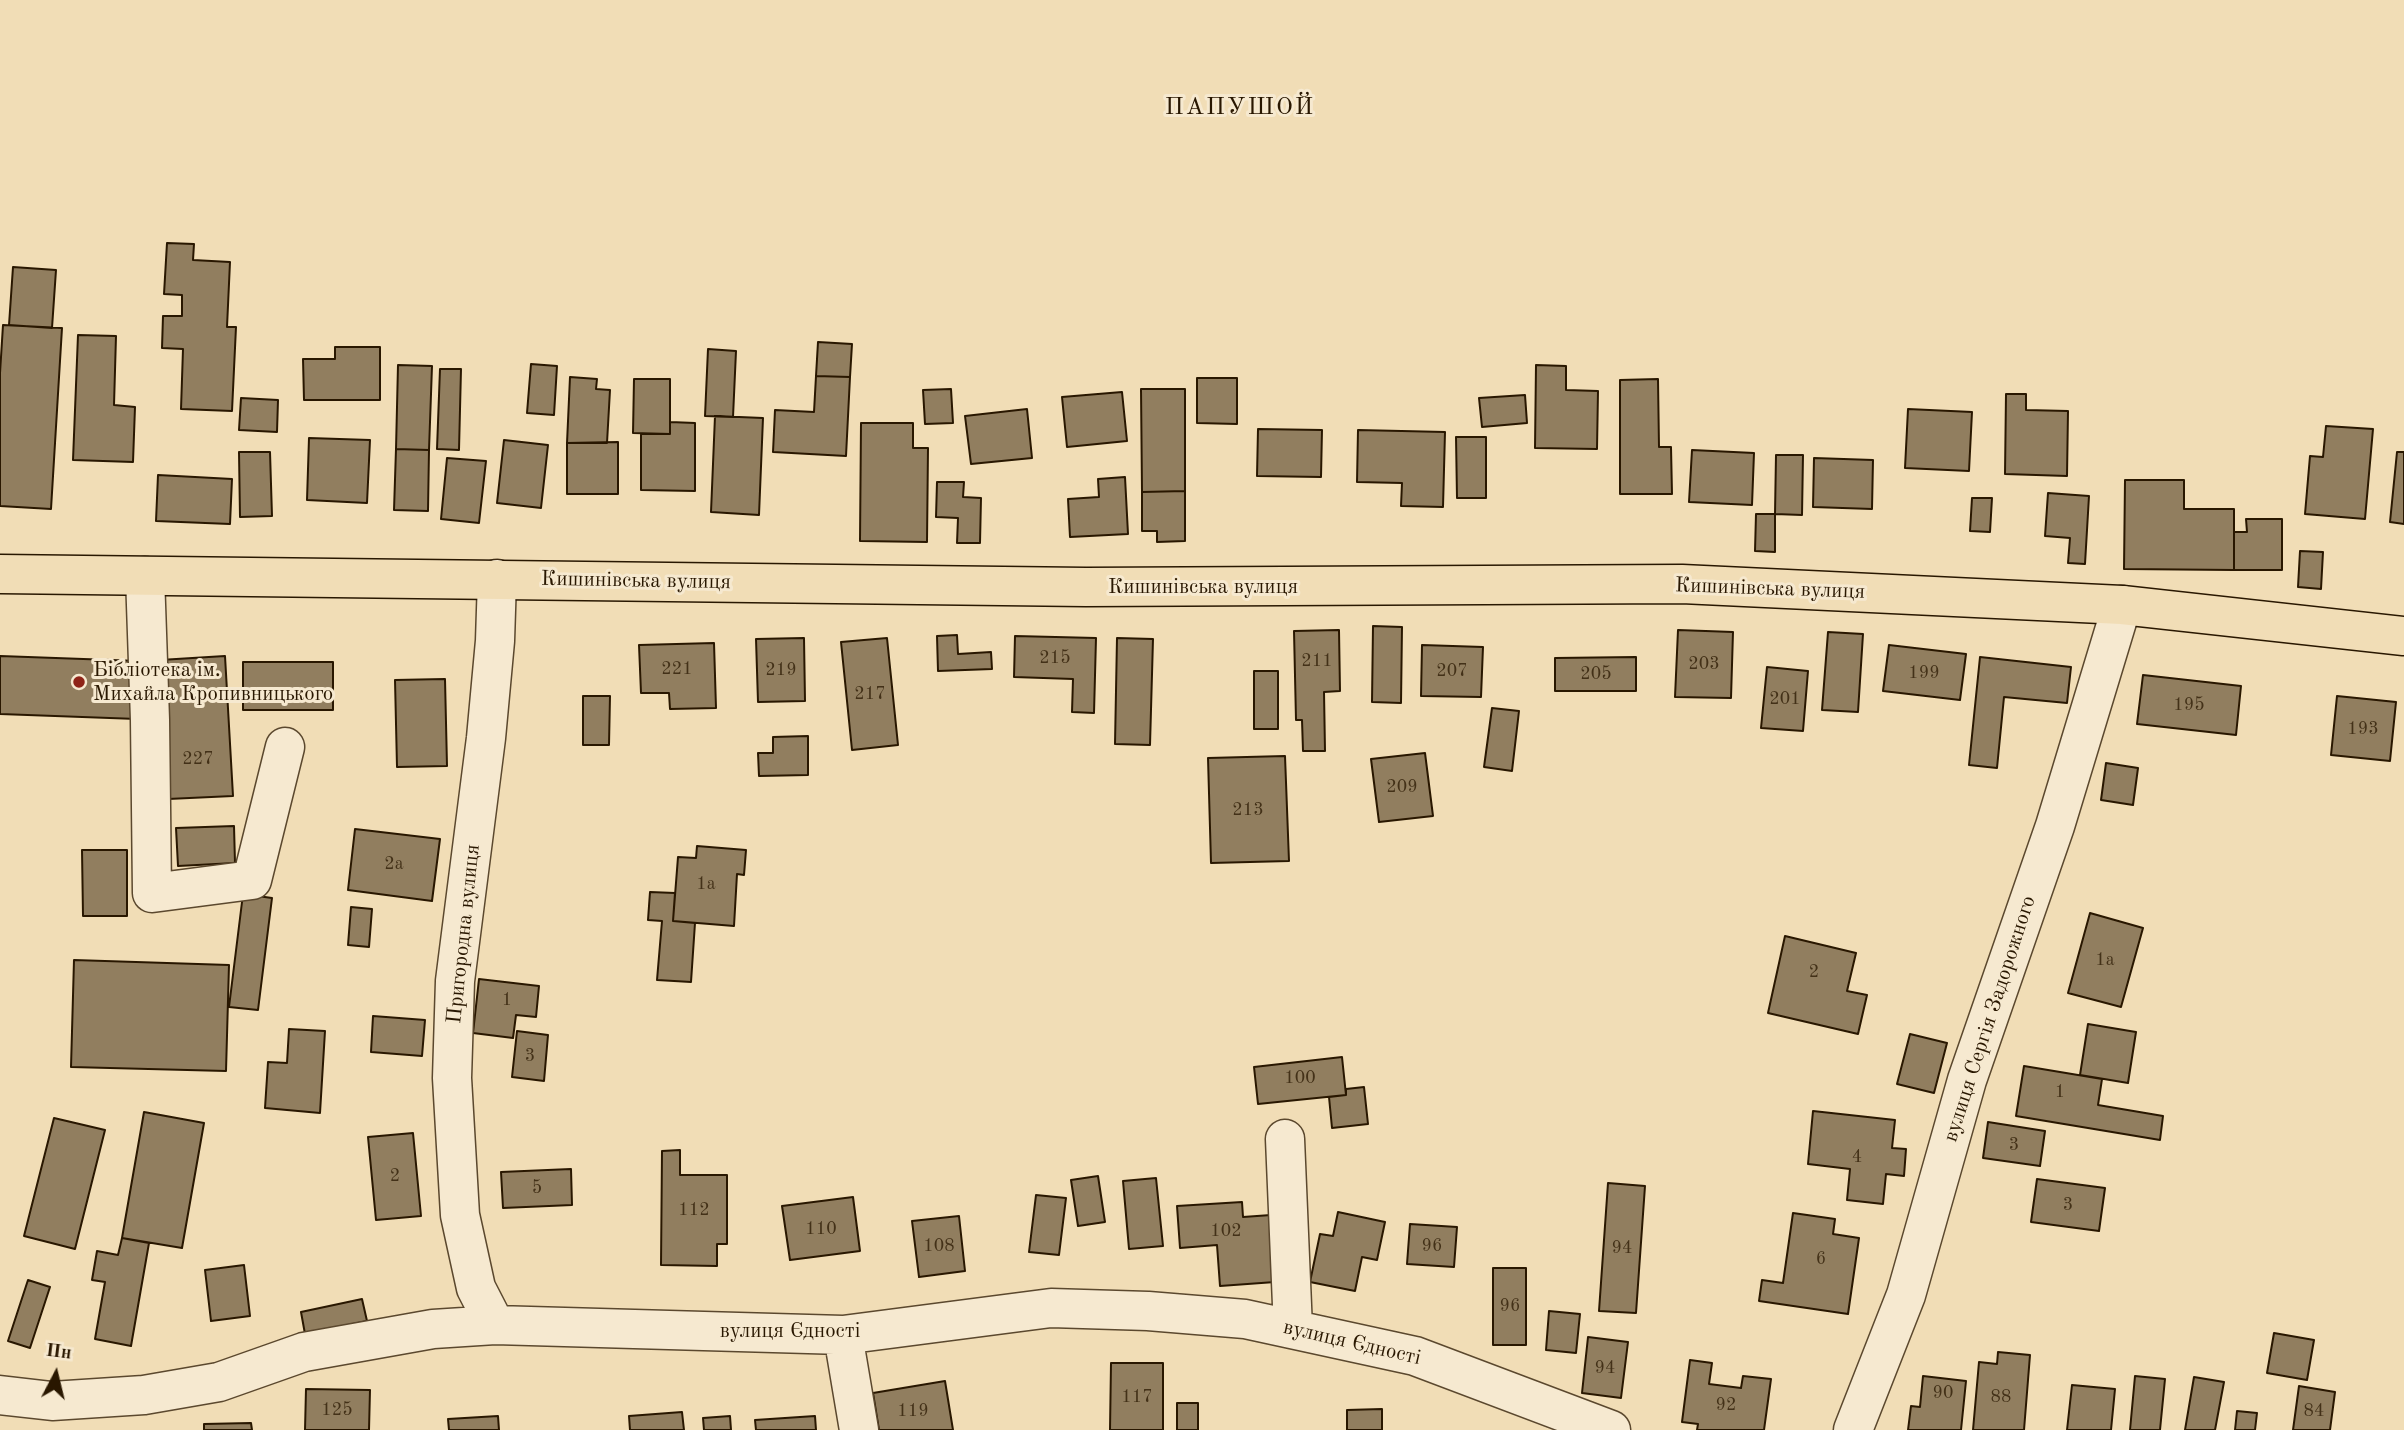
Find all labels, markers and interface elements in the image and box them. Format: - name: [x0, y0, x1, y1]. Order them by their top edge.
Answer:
- district label: ПАПУШОЙ: [1166, 94, 1314, 122]
- street label: Кишинівська вулиця: [541, 567, 731, 595]
- street label: Кишинівська вулиця: [1675, 573, 1865, 605]
- street label: Кишинівська вулиця: [1108, 574, 1298, 600]
- house number: 215: [1039, 647, 1071, 669]
- house number: 211: [1301, 650, 1333, 672]
- house number: 203: [1688, 653, 1720, 675]
- place label: Бібліотека ім. Михайла Кропивницького: [93, 657, 333, 707]
- house number: 221: [661, 658, 693, 680]
- house number: 219: [765, 659, 797, 681]
- house number: 207: [1436, 660, 1468, 682]
- house number: 199: [1908, 662, 1940, 684]
- house number: 205: [1580, 663, 1612, 685]
- marker: Бібліотека ім. Михайла Кропивницького: [71, 674, 87, 690]
- house number: 217: [854, 683, 886, 705]
- house number: 201: [1769, 688, 1801, 710]
- house number: 195: [2173, 694, 2205, 716]
- house number: 193: [2347, 718, 2379, 740]
- house number: 227: [182, 748, 214, 770]
- house number: 209: [1386, 776, 1418, 798]
- house number: 213: [1232, 799, 1264, 821]
- street label: Пригородна вулиця: [442, 843, 486, 1025]
- house number: 2а: [384, 853, 404, 875]
- house number: 1а: [696, 873, 716, 895]
- street label: вулиця Сергія Задорожного: [1938, 893, 2042, 1145]
- house number: 1а: [2095, 949, 2115, 971]
- house number: 2: [1809, 961, 1819, 983]
- house number: 1: [502, 989, 512, 1011]
- house number: 3: [525, 1045, 535, 1067]
- house number: 100: [1284, 1067, 1316, 1089]
- house number: 1: [2055, 1081, 2065, 1103]
- house number: 3: [2009, 1134, 2019, 1156]
- house number: 4: [1852, 1146, 1862, 1168]
- house number: 2: [390, 1165, 400, 1187]
- house number: 5: [532, 1177, 542, 1199]
- house number: 3: [2063, 1194, 2073, 1216]
- house number: 112: [678, 1199, 710, 1221]
- house number: 110: [805, 1218, 837, 1240]
- house number: 102: [1210, 1220, 1242, 1242]
- house number: 108: [923, 1235, 955, 1257]
- house number: 96: [1422, 1235, 1442, 1257]
- house number: 94: [1612, 1237, 1632, 1259]
- house number: 6: [1816, 1248, 1826, 1270]
- house number: 96: [1500, 1295, 1520, 1317]
- street label: вулиця Єдності: [1281, 1315, 1423, 1371]
- street label: вулиця Єдності: [720, 1318, 860, 1344]
- north arrow: [21, 1339, 91, 1409]
- text: Пн: [44, 1342, 73, 1364]
- house number: 94: [1595, 1357, 1615, 1379]
- house number: 90: [1933, 1382, 1953, 1404]
- house number: 117: [1121, 1386, 1153, 1408]
- house number: 88: [1991, 1386, 2011, 1408]
- house number: 92: [1716, 1394, 1736, 1416]
- house number: 125: [321, 1399, 353, 1421]
- house number: 119: [897, 1400, 929, 1422]
- house number: 84: [2304, 1400, 2324, 1422]

